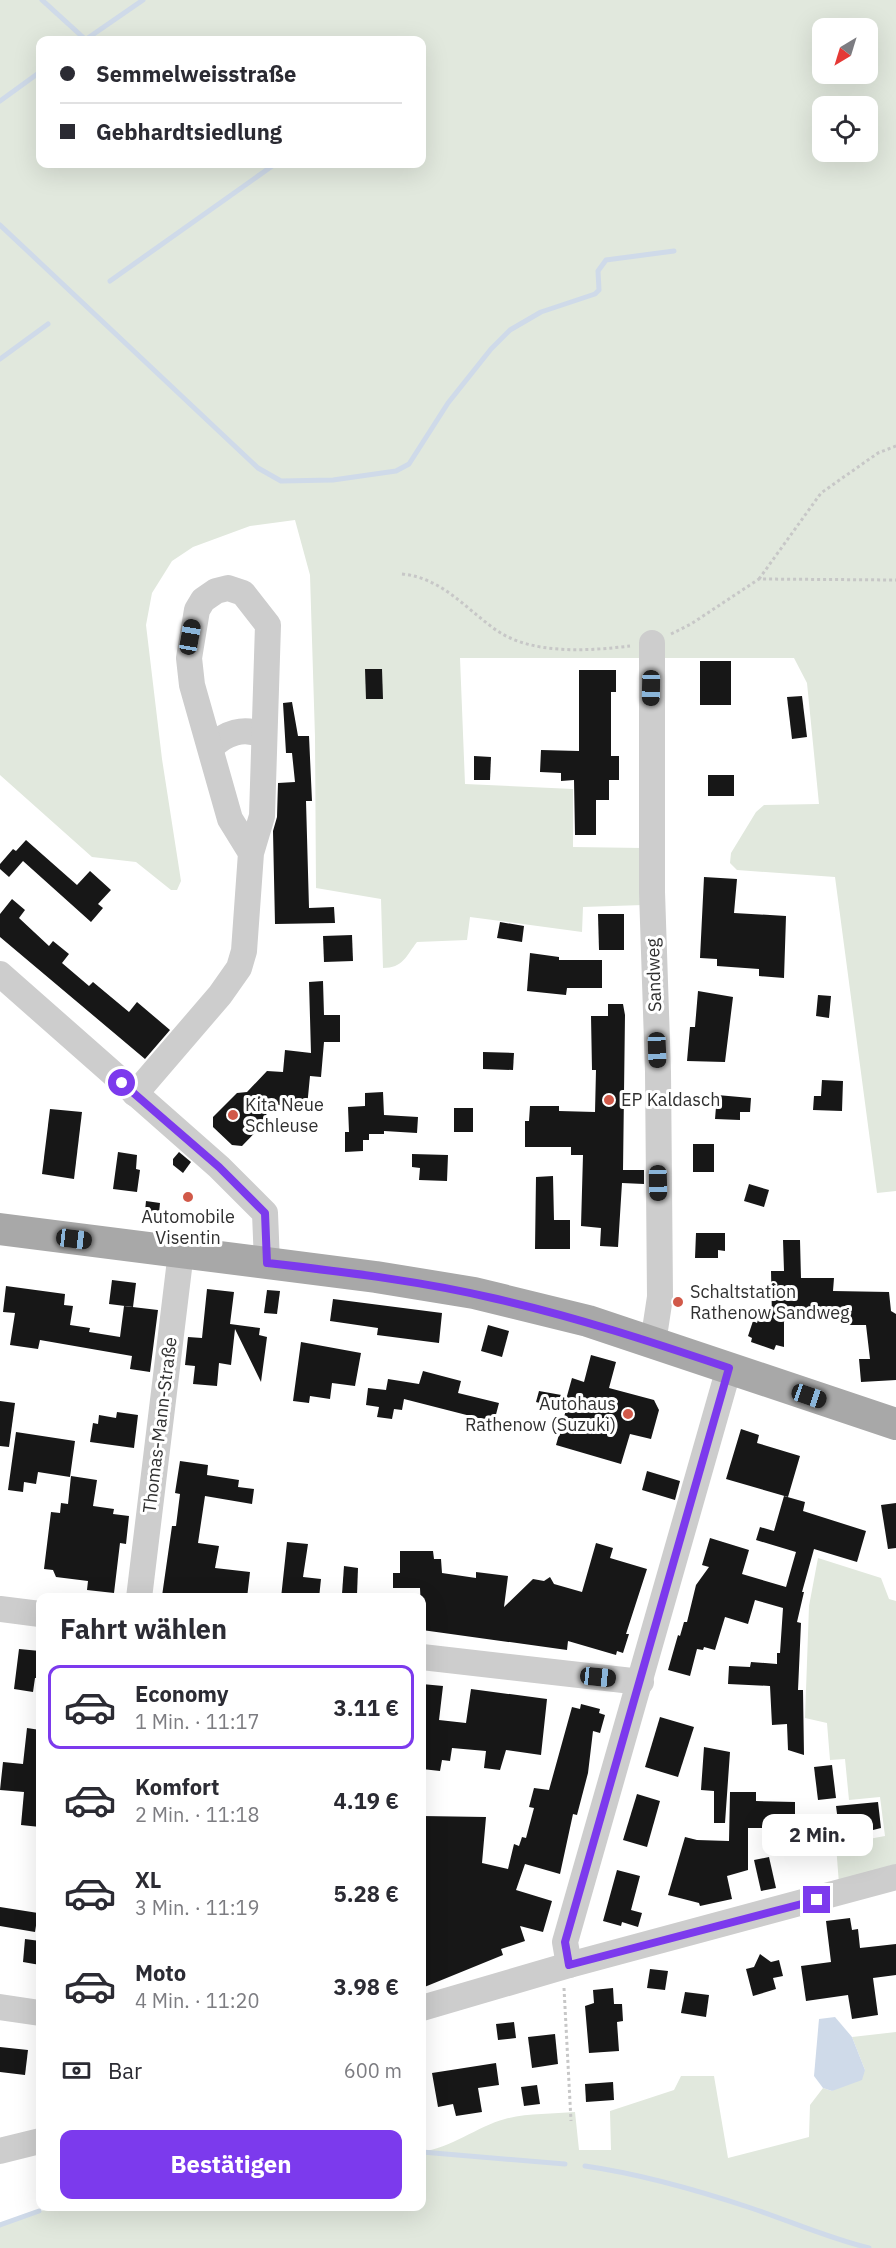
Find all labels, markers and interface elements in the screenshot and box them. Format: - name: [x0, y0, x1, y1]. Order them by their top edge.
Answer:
- north arrow: [812, 18, 878, 84]
- map controls: [812, 18, 878, 162]
- text: Semmelweisstraße: [96, 59, 296, 88]
- button: locate: [812, 96, 878, 162]
- text: Gebhardtsiedlung: [96, 117, 282, 146]
- car: [178, 618, 202, 656]
- car: [642, 670, 660, 706]
- street label: Sandweg: [641, 937, 666, 1012]
- car: [647, 1032, 667, 1068]
- route start: [108, 1069, 135, 1096]
- place label: EP Kaldasch: [621, 1088, 720, 1111]
- place label: Kita Neue Schleuse: [245, 1093, 324, 1137]
- marker: EP Kaldasch: [602, 1093, 616, 1107]
- marker: Kita Neue Schleuse: [226, 1108, 240, 1122]
- car: [649, 1165, 667, 1201]
- marker: Automobile Visentin: [181, 1190, 195, 1204]
- place label: Automobile Visentin: [141, 1205, 235, 1249]
- car: [55, 1228, 93, 1250]
- place label: Schaltstation Rathenow Sandweg: [690, 1280, 850, 1324]
- marker: Schaltstation Rathenow Sandweg: [671, 1295, 685, 1309]
- street label: Thomas-Mann-Straße: [137, 1335, 182, 1514]
- car: [789, 1382, 829, 1410]
- place label: Autohaus Rathenow (Suzuki): [465, 1392, 616, 1436]
- marker: Autohaus Rathenow (Suzuki): [621, 1407, 635, 1421]
- text: Fahrt wählen: [60, 1611, 227, 1646]
- car: [579, 1666, 617, 1688]
- text: Economy: [135, 1679, 229, 1708]
- icon: car: [63, 1680, 117, 1734]
- text: 3.11 €: [334, 1693, 399, 1722]
- text: 1 Min. · 11:17: [135, 1708, 260, 1735]
- text: Komfort: [135, 1772, 220, 1801]
- icon: car: [63, 1773, 117, 1827]
- text: 4.19 €: [334, 1786, 399, 1815]
- text: 2 Min. · 11:18: [135, 1801, 260, 1828]
- callout: 2 Min.: [762, 1813, 872, 1855]
- text: 2 Min.: [789, 1821, 846, 1848]
- text: XL: [135, 1865, 161, 1894]
- icon: car: [63, 1866, 117, 1920]
- text: 5.28 €: [334, 1879, 399, 1908]
- route end: [803, 1886, 830, 1913]
- text: 3 Min. · 11:19: [135, 1894, 260, 1921]
- text: Moto: [135, 1958, 186, 1987]
- icon: car: [63, 1959, 117, 2013]
- text: 3.98 €: [334, 1972, 399, 2001]
- text: 4 Min. · 11:20: [135, 1987, 260, 2014]
- icon: cash: [60, 2054, 93, 2087]
- text: Bar: [108, 2056, 142, 2085]
- text: 600 m: [344, 2057, 402, 2084]
- button: Bestätigen: [60, 2130, 402, 2199]

